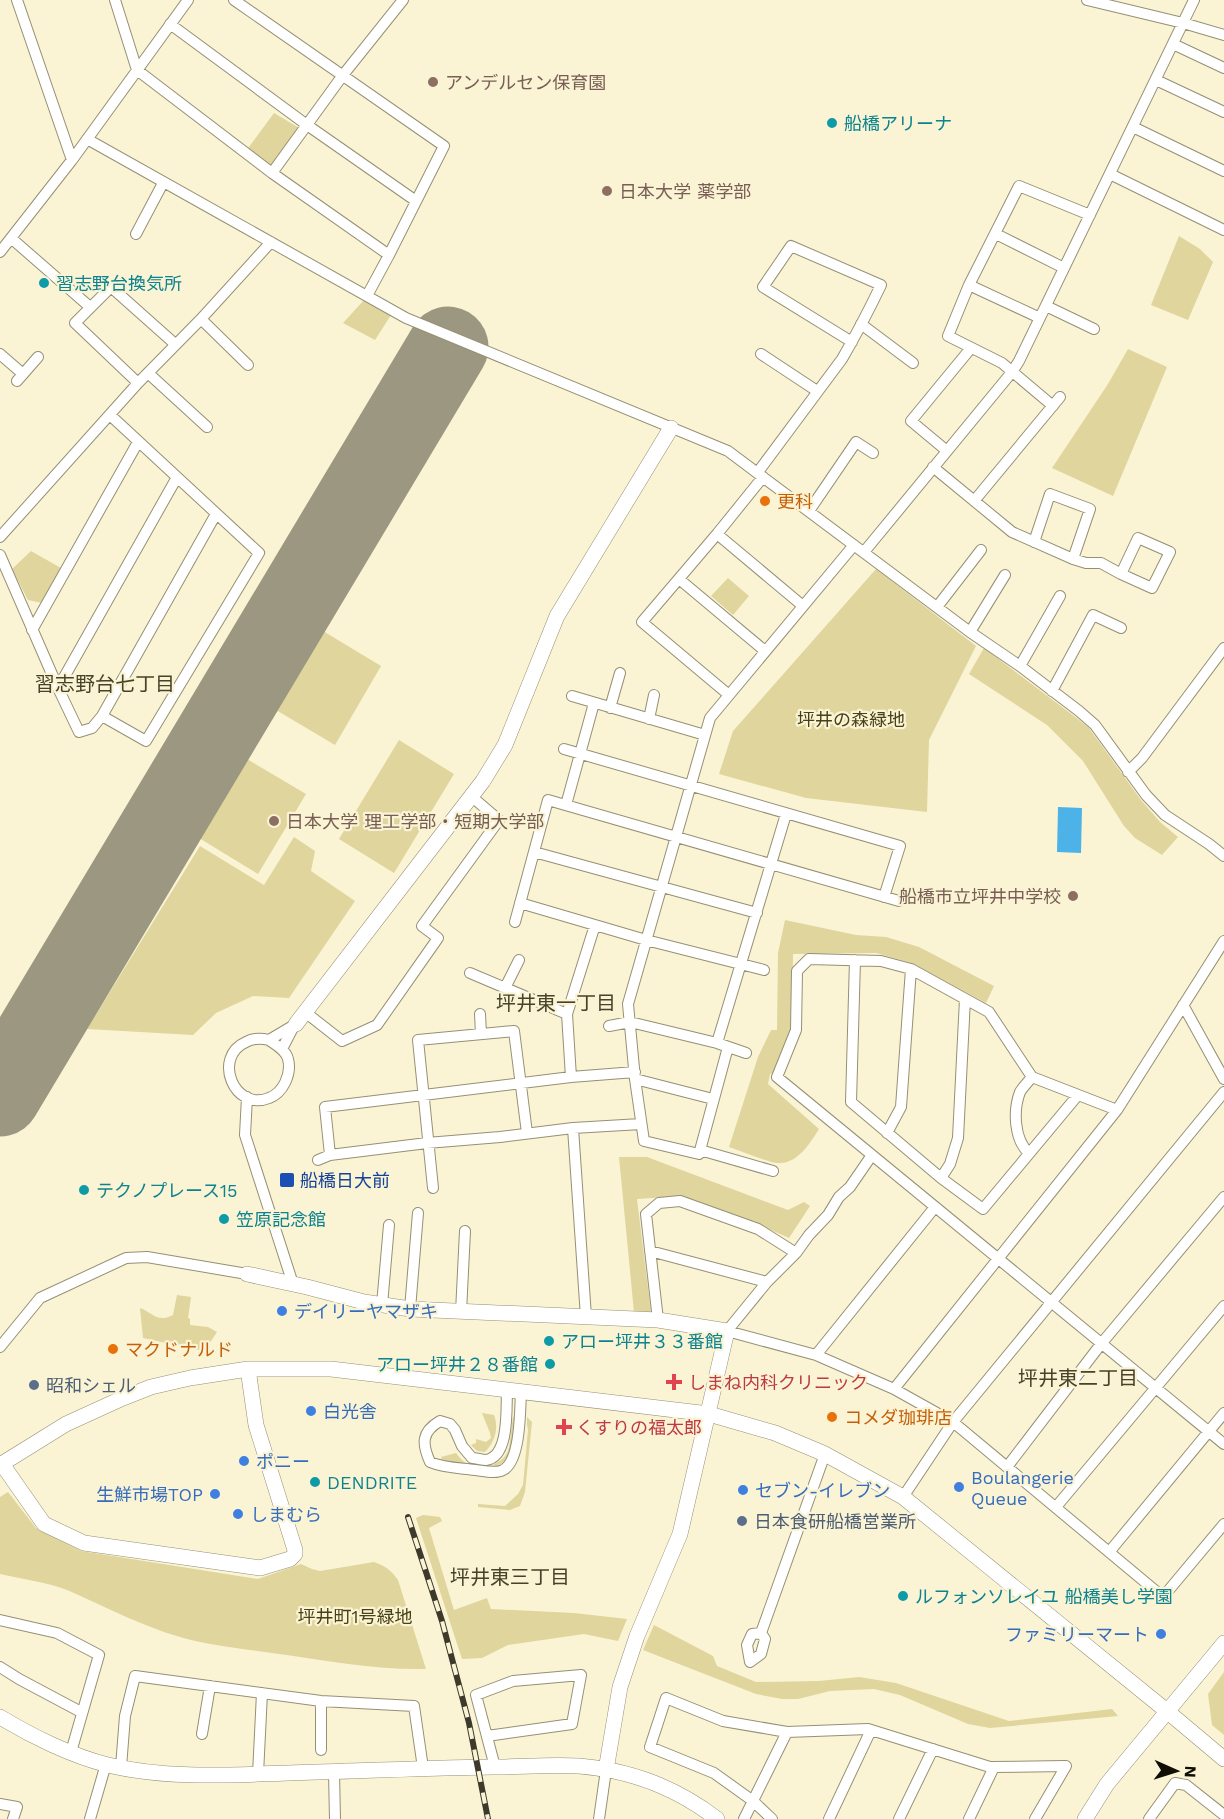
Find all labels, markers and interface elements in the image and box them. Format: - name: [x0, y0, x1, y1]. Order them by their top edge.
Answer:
- place label: アンデルセン保育園: [445, 72, 606, 93]
- marker: アンデルセン保育園: [426, 75, 440, 89]
- place label: 船橋アリーナ: [844, 113, 952, 134]
- marker: 船橋アリーナ: [825, 116, 839, 130]
- place label: 日本大学 薬学部: [619, 181, 751, 202]
- marker: 日本大学 薬学部: [600, 184, 614, 198]
- place label: 習志野台換気所: [56, 273, 182, 294]
- marker: 習志野台換気所: [37, 276, 51, 290]
- place label: 更科: [777, 491, 813, 512]
- marker: 更科: [758, 494, 772, 508]
- district label: 習志野台七丁目: [35, 672, 175, 696]
- park label: 坪井の森緑地: [797, 709, 905, 730]
- place label: 日本大学 理工学部・短期大学部: [286, 811, 544, 832]
- marker: 日本大学 理工学部・短期大学部: [267, 814, 281, 828]
- place label: 船橋市立坪井中学校: [899, 886, 1061, 907]
- marker: 船橋市立坪井中学校: [1066, 889, 1080, 903]
- district label: 坪井東一丁目: [496, 991, 616, 1015]
- place label: 船橋日大前: [300, 1170, 390, 1191]
- marker: 船橋日大前: [278, 1171, 296, 1189]
- place label: テクノプレース15: [96, 1180, 238, 1201]
- marker: テクノプレース15: [77, 1183, 91, 1197]
- place label: 笠原記念館: [236, 1209, 326, 1230]
- marker: 笠原記念館: [217, 1212, 231, 1226]
- place label: デイリーヤマザキ: [294, 1301, 438, 1322]
- marker: デイリーヤマザキ: [275, 1304, 289, 1318]
- place label: アロー坪井３３番館: [561, 1331, 723, 1352]
- marker: アロー坪井３３番館: [542, 1334, 556, 1348]
- place label: マクドナルド: [125, 1339, 233, 1360]
- marker: マクドナルド: [106, 1342, 120, 1356]
- place label: アロー坪井２８番館: [376, 1354, 538, 1375]
- marker: アロー坪井２８番館: [543, 1357, 557, 1371]
- district label: 坪井東二丁目: [1018, 1366, 1138, 1390]
- place label: しまね内科クリニック: [688, 1372, 868, 1393]
- marker: しまね内科クリニック: [665, 1373, 683, 1391]
- place label: 昭和シェル: [46, 1375, 136, 1396]
- marker: 昭和シェル: [27, 1378, 41, 1392]
- place label: 白光舎: [323, 1401, 377, 1422]
- marker: 白光舎: [304, 1404, 318, 1418]
- place label: コメダ珈琲店: [844, 1407, 952, 1428]
- marker: コメダ珈琲店: [825, 1410, 839, 1424]
- place label: くすりの福太郎: [576, 1417, 702, 1438]
- marker: くすりの福太郎: [557, 1420, 571, 1434]
- place label: ポニー: [256, 1451, 310, 1472]
- marker: ポニー: [237, 1454, 251, 1468]
- place label: Boulangerie Queue: [971, 1467, 1074, 1509]
- place label: DENDRITE: [327, 1472, 417, 1493]
- marker: DENDRITE: [308, 1475, 322, 1489]
- place label: セブン-イレブン: [755, 1480, 890, 1501]
- marker: Boulangerie Queue: [952, 1480, 966, 1494]
- marker: セブン-イレブン: [736, 1483, 750, 1497]
- place label: 生鮮市場TOP: [96, 1484, 203, 1505]
- marker: 生鮮市場TOP: [208, 1487, 222, 1501]
- place label: しまむら: [250, 1504, 322, 1525]
- marker: しまむら: [231, 1507, 245, 1521]
- place label: 日本食研船橋営業所: [754, 1511, 916, 1532]
- marker: 日本食研船橋営業所: [735, 1514, 749, 1528]
- district label: 坪井東三丁目: [450, 1565, 570, 1589]
- place label: ルフォンソレイユ 船橋美し学園: [915, 1586, 1173, 1607]
- marker: ルフォンソレイユ 船橋美し学園: [896, 1589, 910, 1603]
- park label: 坪井町1号緑地: [297, 1606, 413, 1627]
- place label: ファミリーマート: [1005, 1624, 1149, 1645]
- marker: ファミリーマート: [1154, 1627, 1168, 1641]
- north arrow: [1146, 1741, 1206, 1801]
- text: N: [1181, 1765, 1200, 1778]

